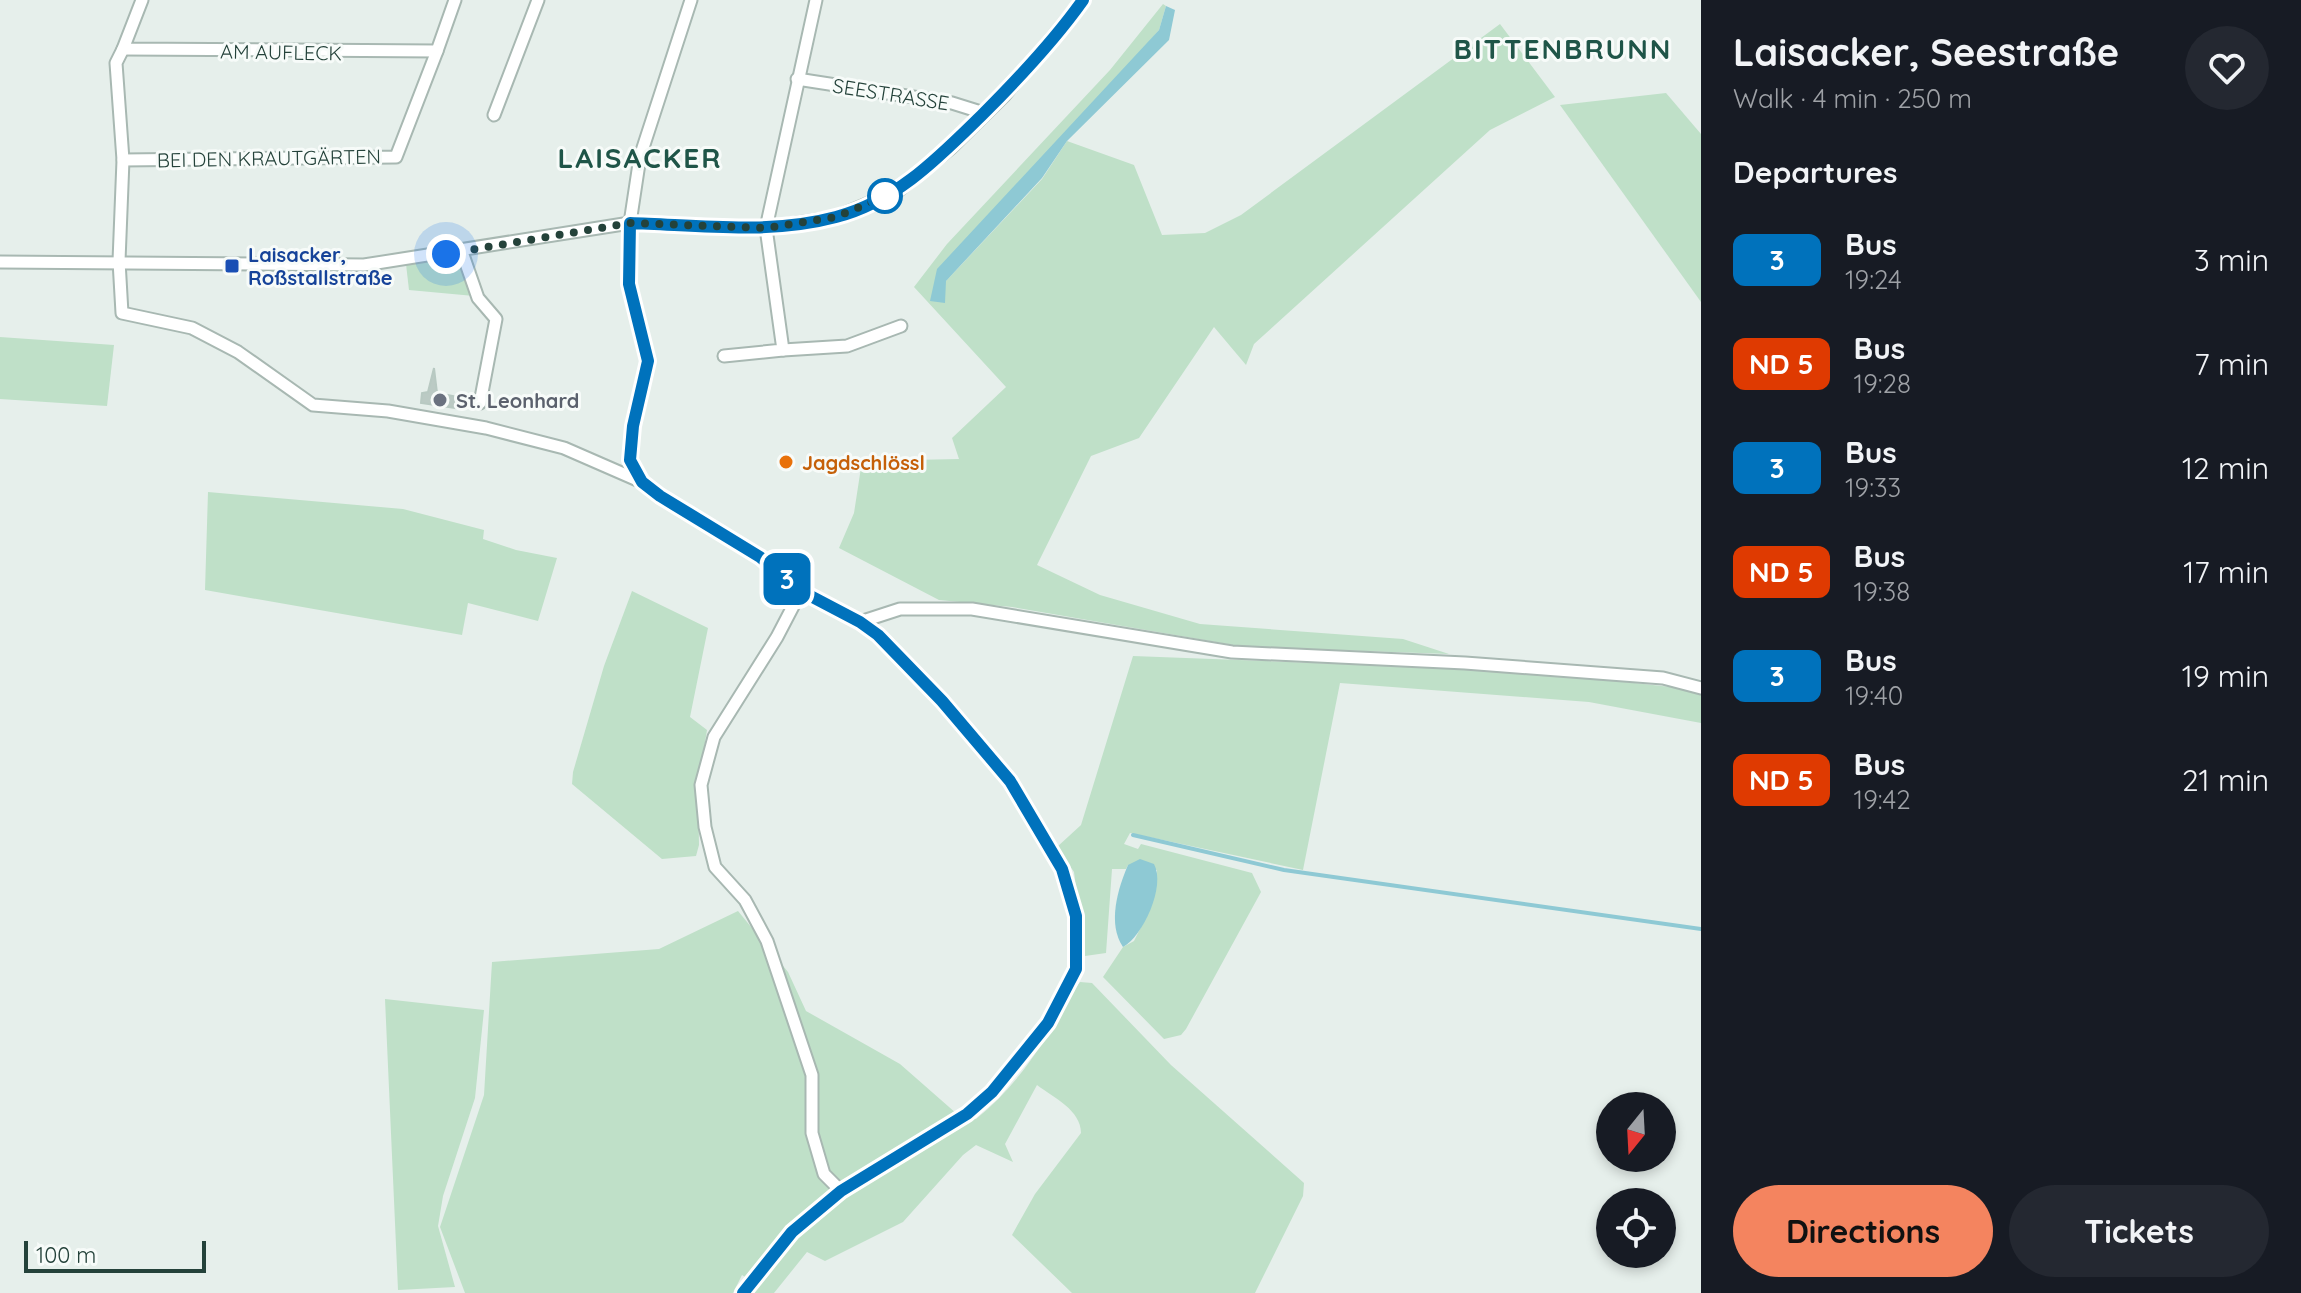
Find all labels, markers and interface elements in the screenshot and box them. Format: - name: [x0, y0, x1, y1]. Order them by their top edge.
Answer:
- button: heart: [2185, 26, 2269, 110]
- text: Laisacker, Seestraße: [1733, 28, 2119, 76]
- district label: BITTENBRUNN: [1454, 31, 1672, 66]
- street label: AM AUFLECK: [220, 38, 342, 66]
- street label: SEESTRASSE: [831, 72, 951, 116]
- text: Walk · 4 min · 250 m: [1733, 82, 1972, 115]
- district label: LAISACKER: [558, 140, 722, 175]
- street label: BEI DEN KRAUTGÄRTEN: [157, 144, 381, 172]
- text: Departures: [1733, 153, 1898, 191]
- unlabelled marker: [868, 179, 902, 213]
- text: Bus: [1845, 225, 1897, 263]
- your location: [426, 234, 466, 274]
- text: 3 min: [2194, 241, 2269, 279]
- place label: Laisacker, Roßstallstraße: [248, 242, 393, 290]
- text: 3: [1769, 242, 1785, 277]
- marker: Laisacker, Roßstallstraße: [223, 257, 241, 275]
- text: 19:24: [1845, 263, 1902, 296]
- text: Bus: [1854, 329, 1905, 367]
- text: 7 min: [2194, 345, 2269, 383]
- text: ND 5: [1749, 346, 1814, 381]
- text: 19:28: [1854, 367, 1911, 400]
- place label: St. Leonhard: [456, 388, 579, 413]
- marker: St. Leonhard: [431, 391, 449, 409]
- text: Bus: [1845, 433, 1897, 471]
- text: 12 min: [2182, 449, 2269, 487]
- place label: Jagdschlössl: [802, 450, 925, 475]
- text: 3: [1769, 450, 1785, 485]
- marker: Jagdschlössl: [777, 453, 795, 471]
- text: 19:33: [1845, 471, 1901, 504]
- text: Bus: [1854, 537, 1905, 575]
- line badge: 3: [761, 553, 813, 605]
- text: 17 min: [2183, 553, 2269, 591]
- text: ND 5: [1749, 554, 1814, 589]
- text: 3: [779, 561, 795, 596]
- text: 19:38: [1854, 575, 1910, 608]
- text: Bus: [1845, 641, 1897, 679]
- text: 19 min: [2182, 657, 2269, 695]
- text: 3: [1769, 658, 1785, 693]
- text: 19:40: [1845, 679, 1903, 712]
- text: Bus: [1854, 745, 1905, 783]
- text: 21 min: [2182, 761, 2269, 799]
- text: ND 5: [1749, 762, 1814, 797]
- text: 19:42: [1854, 783, 1911, 816]
- north arrow: [1596, 1092, 1676, 1172]
- map controls: [1596, 1092, 1676, 1268]
- button: Directions: [1733, 1185, 1993, 1277]
- button: Tickets: [2009, 1185, 2269, 1277]
- button: locate: [1596, 1188, 1676, 1268]
- scale bar: [24, 1237, 206, 1273]
- text: 100 m: [36, 1241, 96, 1269]

